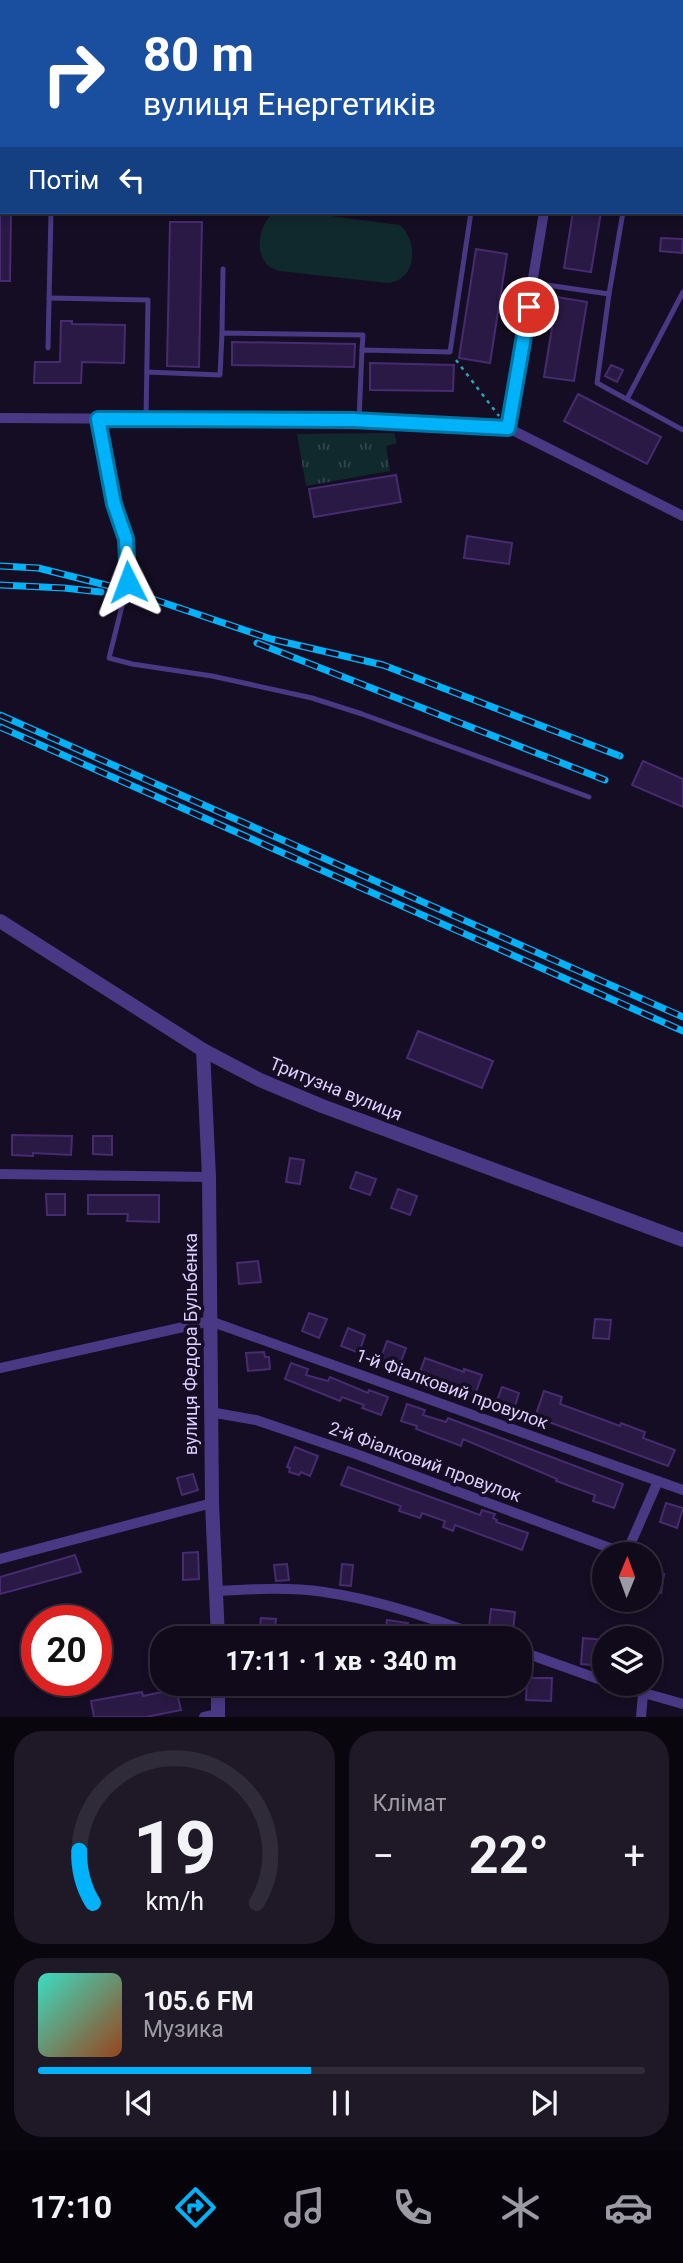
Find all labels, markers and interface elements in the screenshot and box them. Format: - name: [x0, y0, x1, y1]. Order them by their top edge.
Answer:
- text: 80 m: [143, 26, 254, 83]
- icon: right: [28, 28, 119, 119]
- text: вулиця Енергетиків: [143, 85, 436, 123]
- icon: left: [113, 161, 151, 199]
- text: Потім: [28, 165, 99, 195]
- pin: [499, 277, 559, 337]
- icon: arrive: [510, 288, 548, 326]
- position arrow: [91, 545, 165, 619]
- street label: Тритузна вулиця: [267, 1052, 406, 1125]
- street label: вулиця Федора Бульбенка: [180, 1233, 201, 1455]
- street label: 1-й Фіалковий провулок: [353, 1344, 552, 1433]
- street label: 2-й Фіалковий провулок: [326, 1417, 525, 1506]
- north arrow: [592, 1542, 662, 1612]
- map controls: [592, 1542, 662, 1696]
- speed limit sign: 20: [21, 1605, 112, 1696]
- button: layers: [592, 1626, 662, 1696]
- text: 17:11 · 1 хв · 340 m: [225, 1646, 457, 1676]
- text: Клімат: [373, 1790, 447, 1817]
- text: 19: [132, 1806, 216, 1892]
- text: 22°: [469, 1825, 549, 1886]
- text: −: [373, 1834, 394, 1878]
- text: +: [623, 1834, 645, 1878]
- text: km/h: [145, 1887, 204, 1916]
- text: 105.6 FM: [143, 1986, 254, 2016]
- text: Музика: [143, 2016, 224, 2043]
- icon: previous: [120, 2084, 158, 2122]
- icon: pause: [322, 2084, 360, 2122]
- icon: next: [525, 2084, 563, 2122]
- icon: directions: [171, 2183, 220, 2232]
- icon: music: [280, 2183, 329, 2232]
- icon: phone: [388, 2183, 437, 2232]
- icon: climate: [496, 2183, 545, 2232]
- icon: car: [604, 2183, 653, 2232]
- text: 17:10: [30, 2188, 112, 2226]

